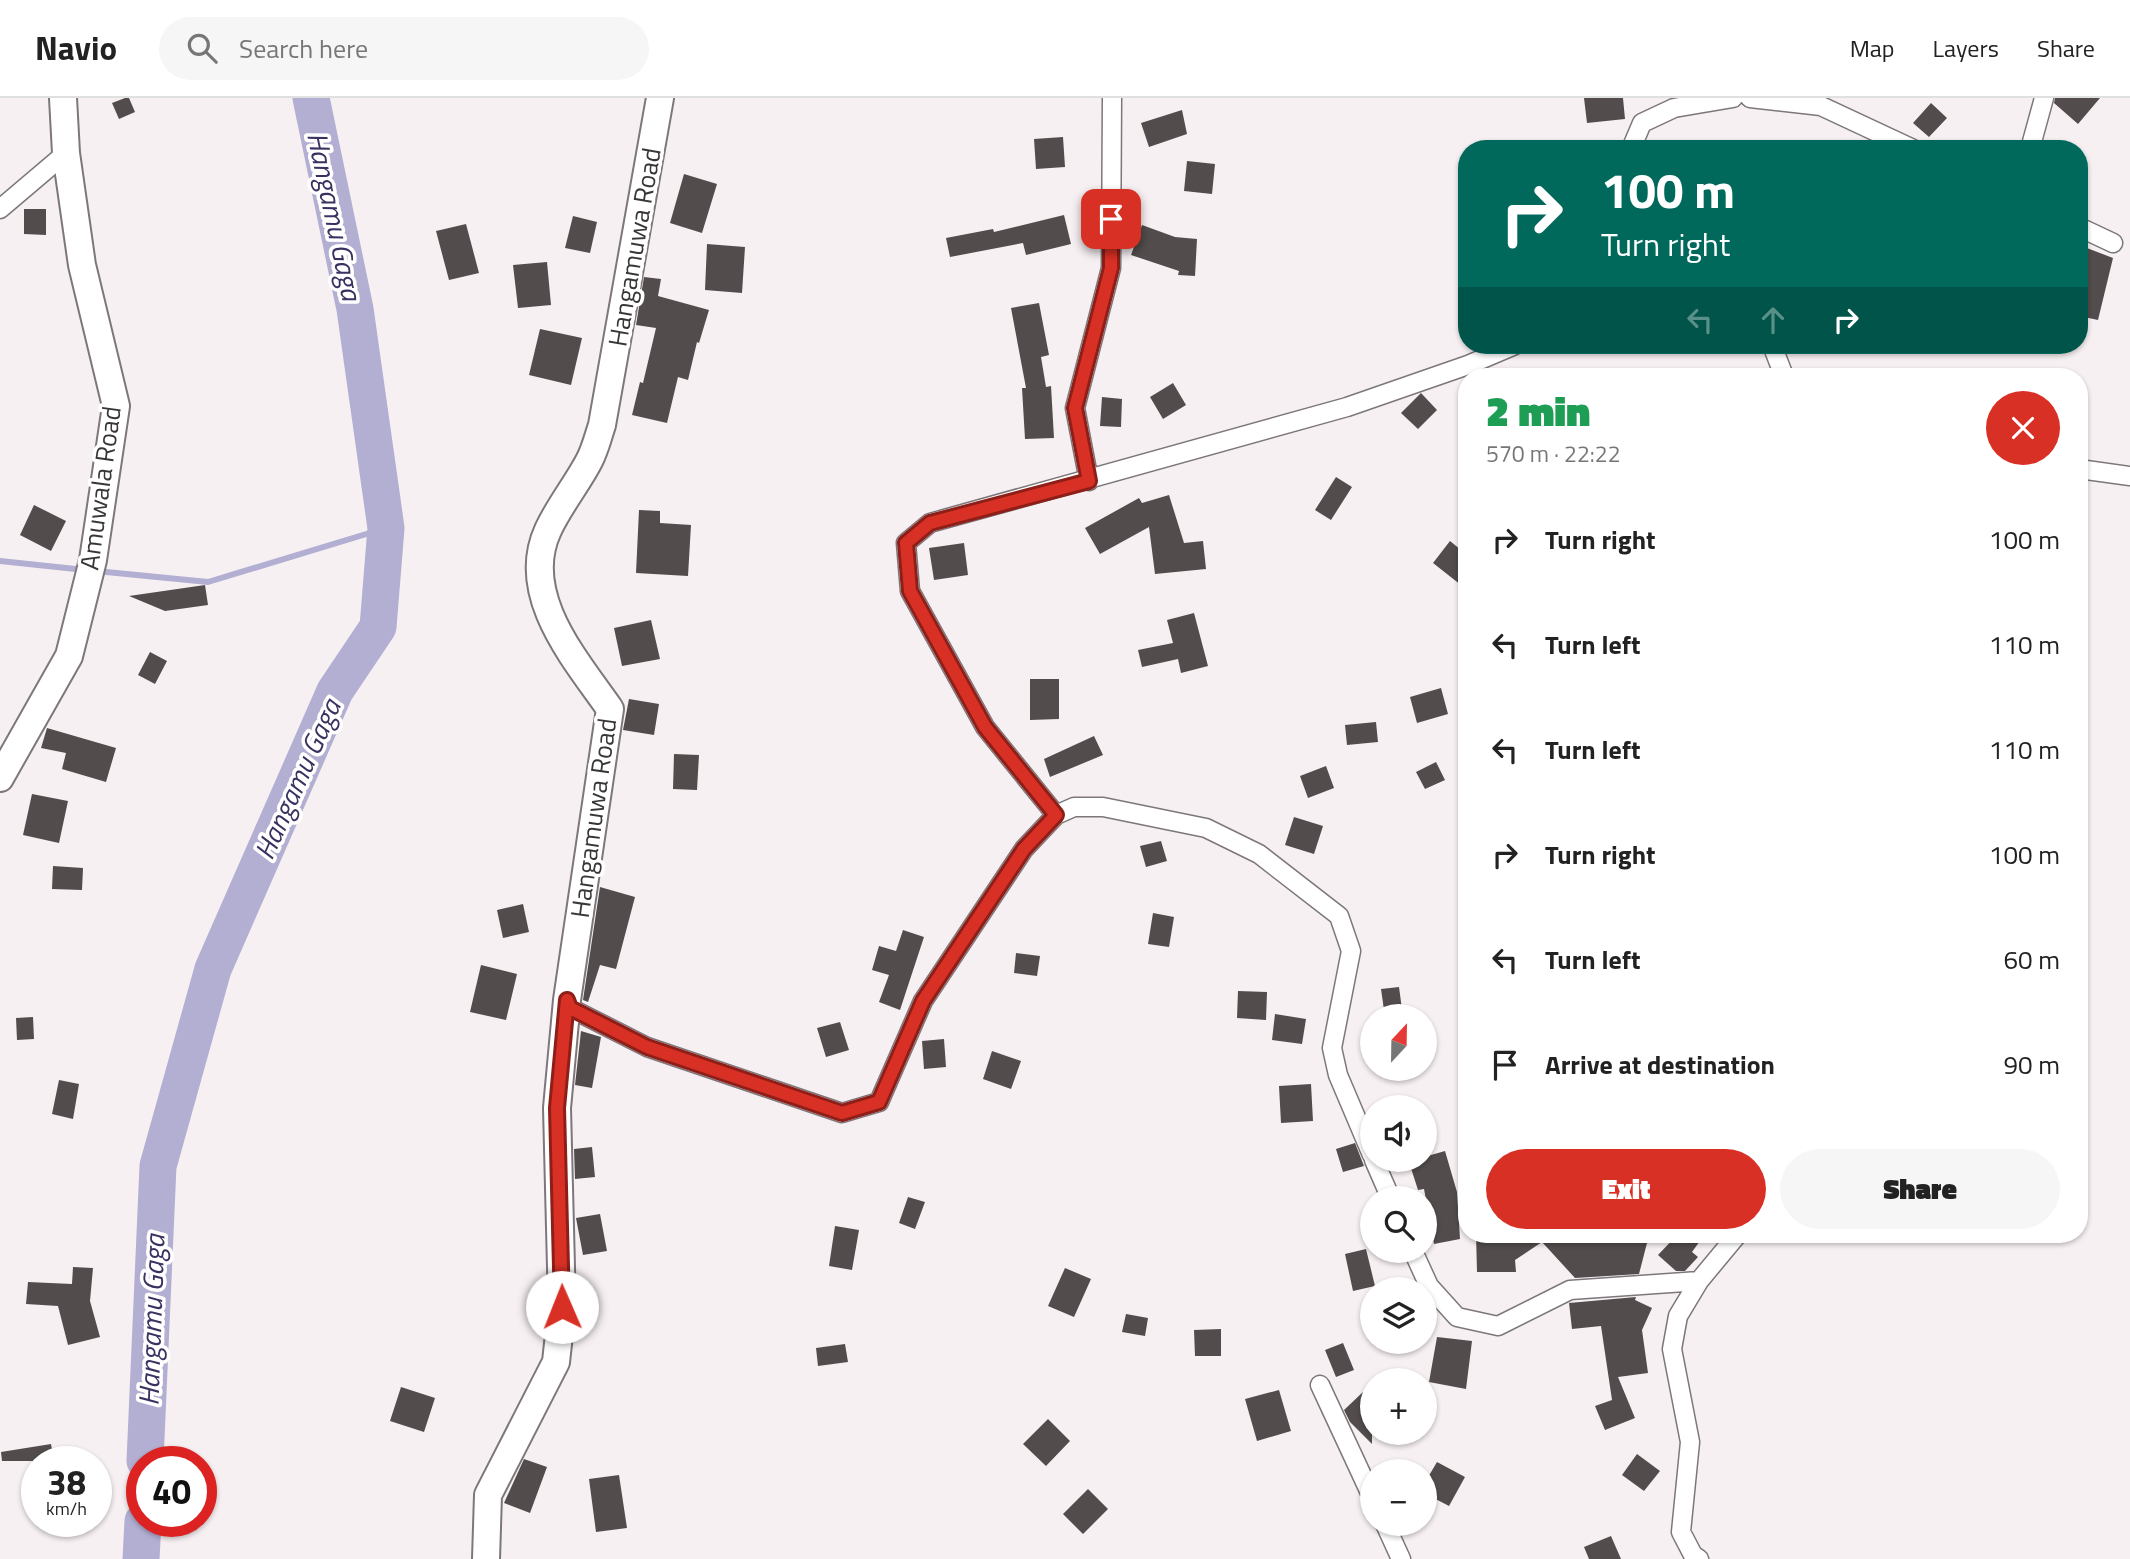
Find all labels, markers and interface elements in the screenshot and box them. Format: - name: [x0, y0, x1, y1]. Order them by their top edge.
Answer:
- search box: [159, 17, 649, 80]
- text: Navio: [35, 23, 117, 73]
- icon: search: [183, 29, 221, 67]
- text: Search here: [239, 29, 368, 68]
- text: Map: [1850, 30, 1895, 66]
- text: Layers: [1933, 30, 1999, 66]
- text: Share: [2037, 30, 2095, 66]
- water label: Hangamu Gaga: [296, 128, 374, 306]
- street label: Hangamuwa Road: [597, 145, 671, 349]
- text: 100 m: [1601, 152, 1735, 227]
- icon: right: [1486, 168, 1577, 259]
- pin: [1081, 189, 1141, 249]
- icon: arrive: [1092, 200, 1130, 238]
- text: Turn right: [1601, 220, 1730, 268]
- icon: left: [1681, 301, 1719, 339]
- icon: ahead: [1754, 301, 1792, 339]
- icon: right: [1827, 301, 1865, 339]
- text: 2 min: [1486, 378, 1590, 442]
- button: close: [1986, 391, 2060, 465]
- street label: Amuwala Road: [69, 404, 131, 572]
- text: 570 m · 22:22: [1486, 436, 1621, 471]
- text: Turn right: [1545, 520, 1656, 559]
- text: 100 m: [1989, 520, 2060, 559]
- icon: right: [1486, 521, 1524, 559]
- text: Turn left: [1545, 625, 1640, 664]
- text: 110 m: [1989, 625, 2060, 664]
- icon: left: [1486, 626, 1524, 664]
- water label: Hangamu Gaga: [243, 690, 352, 866]
- street label: Hangamuwa Road: [560, 716, 626, 920]
- text: Turn left: [1545, 730, 1640, 769]
- text: 110 m: [1989, 730, 2060, 769]
- icon: left: [1486, 731, 1524, 769]
- text: Turn right: [1545, 835, 1656, 874]
- text: 100 m: [1989, 835, 2060, 874]
- icon: right: [1486, 836, 1524, 874]
- text: Turn left: [1545, 940, 1640, 979]
- text: 60 m: [2003, 940, 2060, 979]
- icon: left: [1486, 941, 1524, 979]
- north arrow: [1360, 1004, 1437, 1082]
- map controls: [1360, 1004, 1437, 1536]
- text: Arrive at destination: [1545, 1045, 1775, 1084]
- text: 90 m: [2003, 1045, 2060, 1084]
- icon: arrive: [1486, 1046, 1524, 1084]
- button: sound: [1360, 1095, 1437, 1172]
- button: Exit: [1486, 1149, 1766, 1229]
- button: Share: [1780, 1149, 2060, 1229]
- button: search: [1360, 1186, 1437, 1263]
- water label: Hangamu Gaga: [127, 1232, 176, 1406]
- position arrow: [525, 1270, 599, 1344]
- button: layers: [1360, 1277, 1437, 1354]
- button: +: [1360, 1368, 1437, 1445]
- speed limit sign: 40: [126, 1446, 217, 1537]
- text: 38: [47, 1455, 86, 1509]
- button: −: [1360, 1459, 1437, 1536]
- text: km/h: [46, 1495, 87, 1522]

